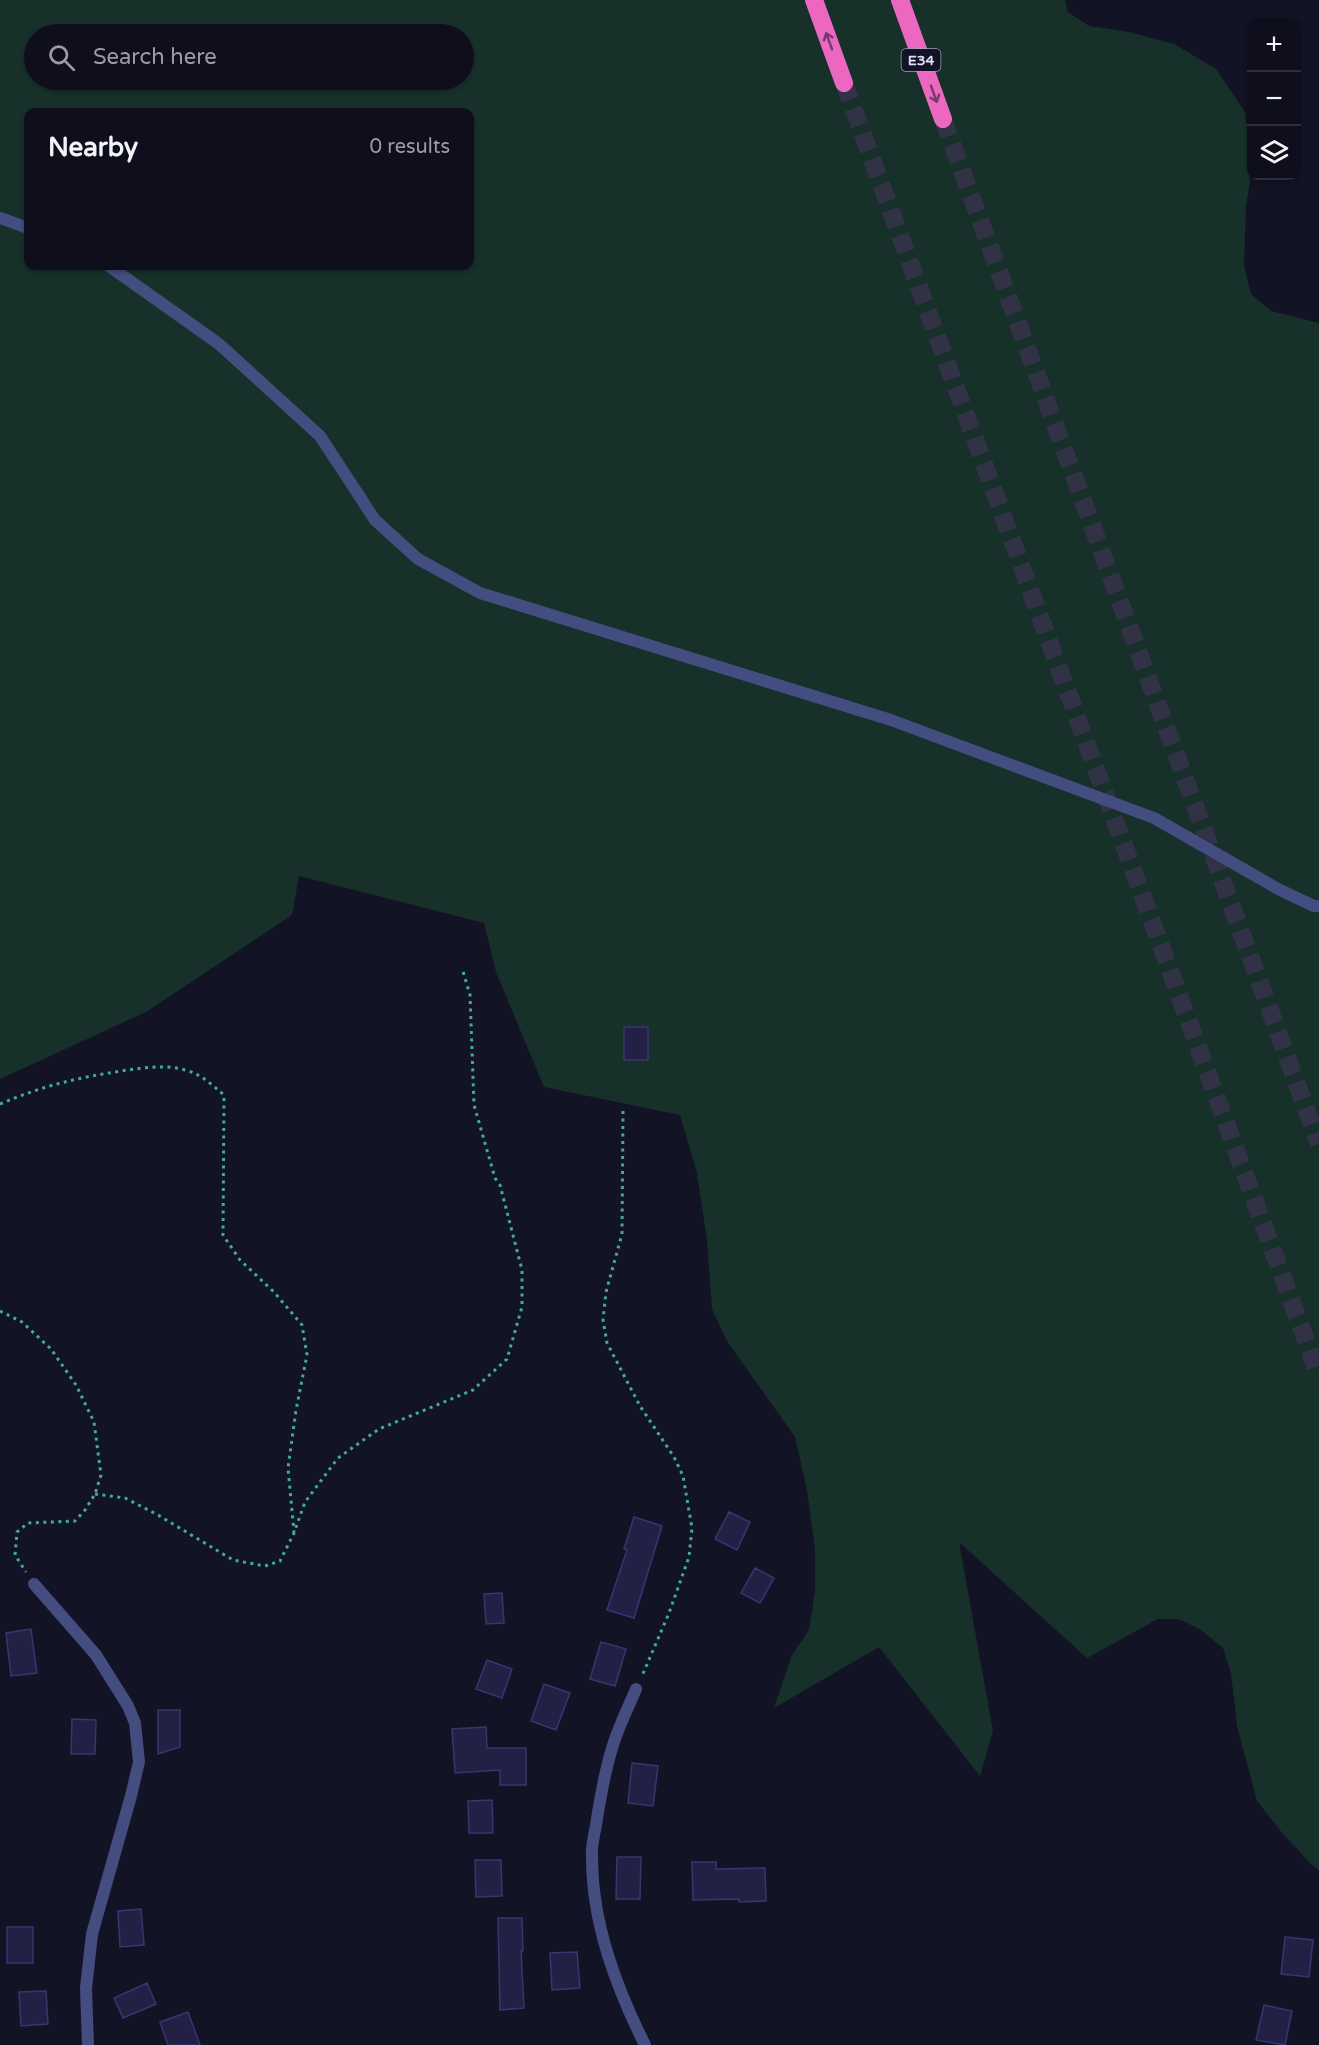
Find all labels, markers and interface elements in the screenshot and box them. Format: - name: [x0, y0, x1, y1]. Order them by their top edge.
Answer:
- map controls: [1247, 18, 1301, 180]
- button: +: [1247, 18, 1301, 72]
- search box: [24, 24, 474, 90]
- one-way arrow: [823, 33, 834, 51]
- icon: search: [45, 41, 78, 74]
- text: Search here: [93, 44, 217, 70]
- road number: E34: [902, 49, 940, 71]
- button: −: [1247, 72, 1301, 126]
- one-way arrow: [929, 85, 940, 103]
- button: layers: [1247, 126, 1301, 180]
- text: Nearby: [48, 132, 138, 163]
- text: 0 results: [370, 135, 450, 159]

